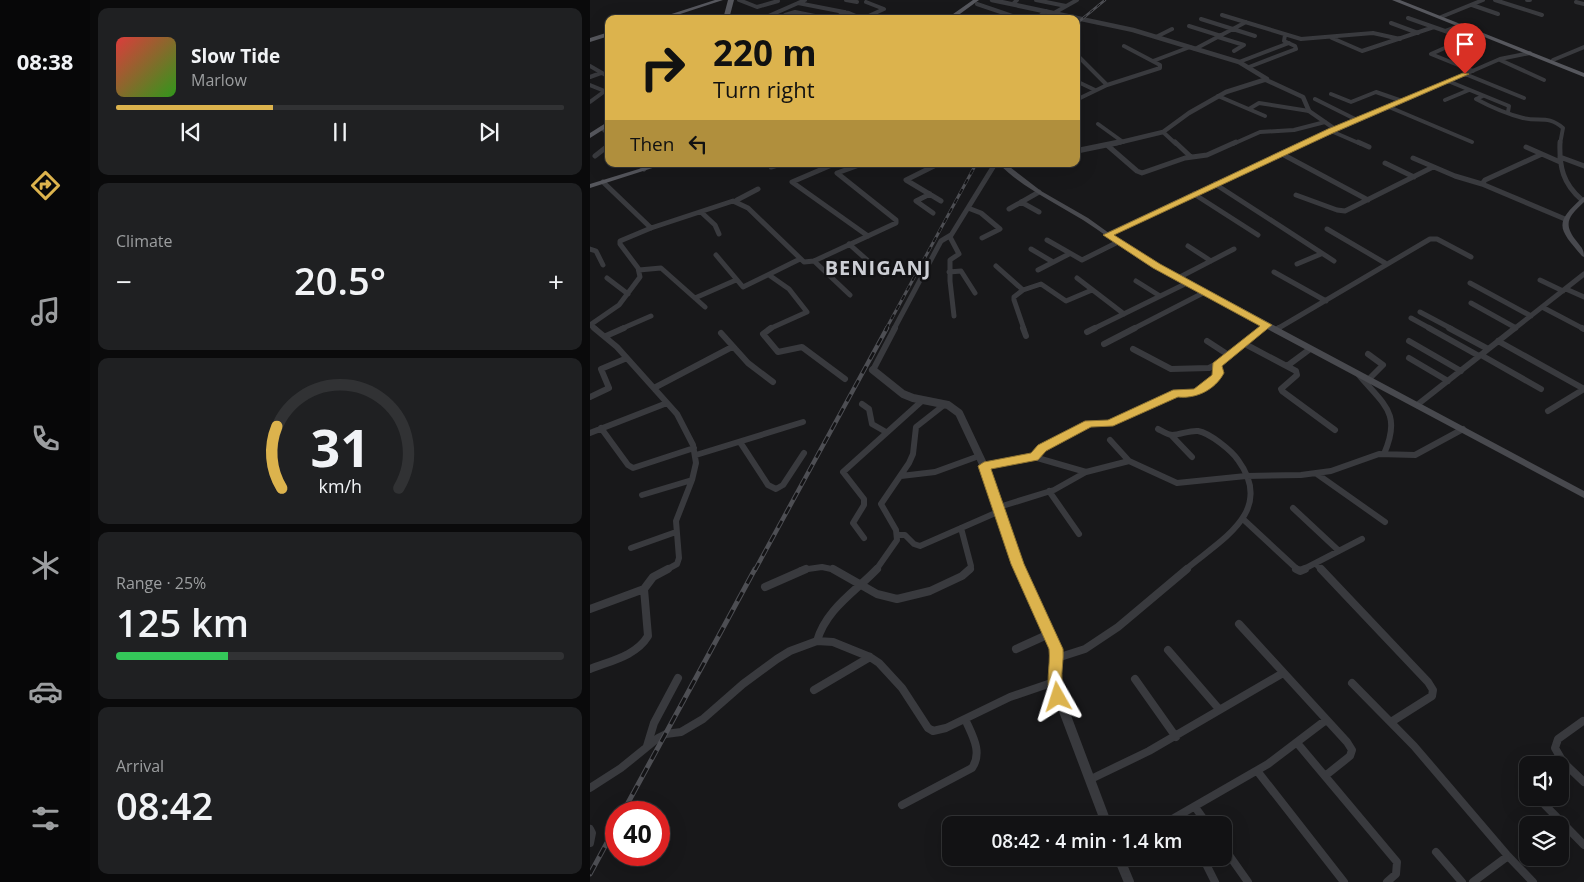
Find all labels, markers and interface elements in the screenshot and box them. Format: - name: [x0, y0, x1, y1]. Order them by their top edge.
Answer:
- pin: [1444, 23, 1486, 74]
- text: 220 m: [713, 29, 817, 76]
- icon: arrive: [1451, 30, 1479, 58]
- icon: right: [630, 35, 695, 100]
- text: Slow Tide: [191, 43, 280, 69]
- text: 08:38: [17, 46, 73, 76]
- text: Marlow: [191, 69, 247, 91]
- text: Turn right: [713, 74, 815, 104]
- icon: previous: [177, 118, 205, 146]
- icon: pause: [326, 118, 354, 146]
- icon: next: [475, 118, 503, 146]
- icon: left: [684, 130, 712, 158]
- text: Then: [630, 131, 674, 157]
- icon: directions: [28, 168, 63, 203]
- text: Climate: [116, 230, 173, 252]
- text: 20.5°: [294, 254, 386, 306]
- district label: BENIGANJ: [825, 254, 931, 281]
- text: −: [116, 262, 132, 300]
- text: +: [548, 262, 564, 300]
- icon: music: [28, 294, 63, 329]
- text: 31: [310, 411, 370, 482]
- icon: phone: [28, 421, 63, 456]
- text: km/h: [318, 474, 362, 498]
- icon: climate: [28, 548, 63, 583]
- text: Range · 25%: [116, 572, 206, 594]
- text: 125 km: [116, 596, 249, 648]
- position arrow: [1031, 670, 1083, 722]
- icon: car: [28, 674, 63, 709]
- text: Arrival: [116, 755, 164, 777]
- map controls: [1519, 756, 1569, 866]
- button: sound: [1519, 756, 1569, 806]
- text: 08:42: [116, 779, 213, 831]
- icon: filters: [28, 801, 63, 836]
- speed limit sign: 40: [605, 801, 670, 866]
- button: layers: [1519, 816, 1569, 866]
- text: 08:42 · 4 min · 1.4 km: [992, 828, 1182, 854]

